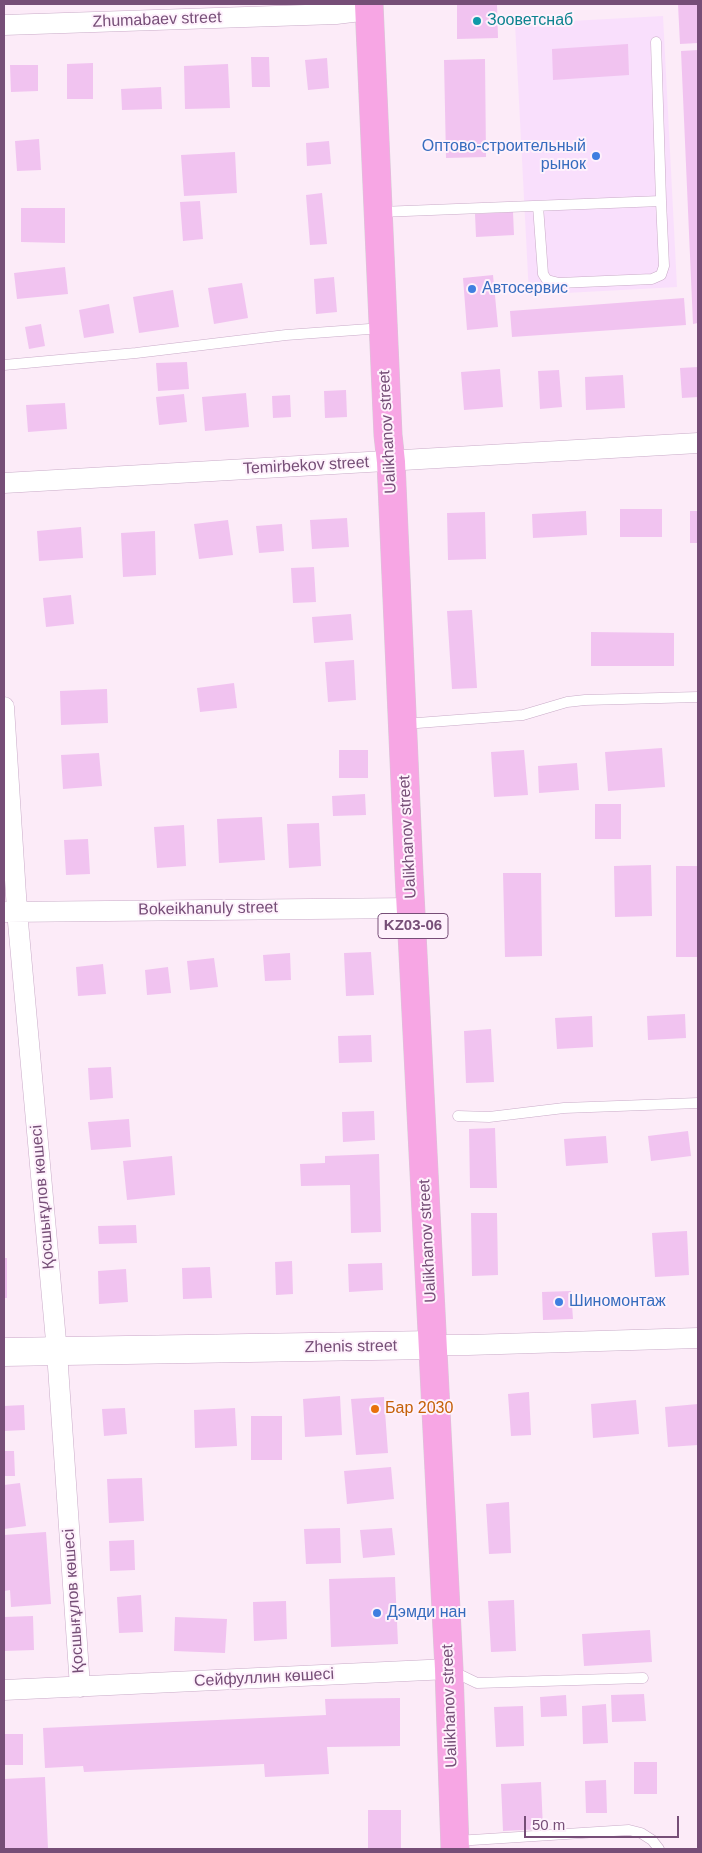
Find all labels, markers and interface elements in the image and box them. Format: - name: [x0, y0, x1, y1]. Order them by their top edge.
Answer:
- street label: Zhumabaev street: [92, 8, 222, 32]
- place label: Зооветснаб: [487, 11, 573, 31]
- marker: Зооветснаб: [471, 15, 483, 27]
- place label: Оптово-строительный рынок: [422, 137, 586, 175]
- marker: Оптово-строительный рынок: [590, 150, 602, 162]
- place label: Автосервис: [482, 279, 568, 299]
- marker: Автосервис: [466, 283, 478, 295]
- street label: Ualikhanov street: [375, 370, 401, 494]
- street label: Temirbekov street: [242, 453, 370, 479]
- street label: Ualikhanov street: [395, 775, 421, 899]
- street label: Bokeikhanuly street: [138, 898, 278, 920]
- road number: KZ03-06: [378, 914, 448, 938]
- street label: Қосшығұлов көшесі: [27, 1124, 59, 1270]
- street label: Ualikhanov street: [415, 1179, 441, 1303]
- place label: Шиномонтаж: [569, 1292, 666, 1312]
- marker: Шиномонтаж: [553, 1296, 565, 1308]
- street label: Zhenis street: [305, 1337, 397, 1357]
- place label: Бар 2030: [385, 1399, 453, 1419]
- marker: Бар 2030: [369, 1403, 381, 1415]
- street label: Қосшығұлов көшесі: [59, 1528, 89, 1674]
- place label: Дэмди нан: [387, 1603, 466, 1623]
- marker: Дэмди нан: [371, 1607, 383, 1619]
- street label: Ualikhanov street: [438, 1644, 462, 1768]
- street label: Сейфуллин көшесі: [194, 1665, 334, 1691]
- scale bar: [527, 1806, 682, 1838]
- text: 50 m: [532, 1816, 565, 1833]

